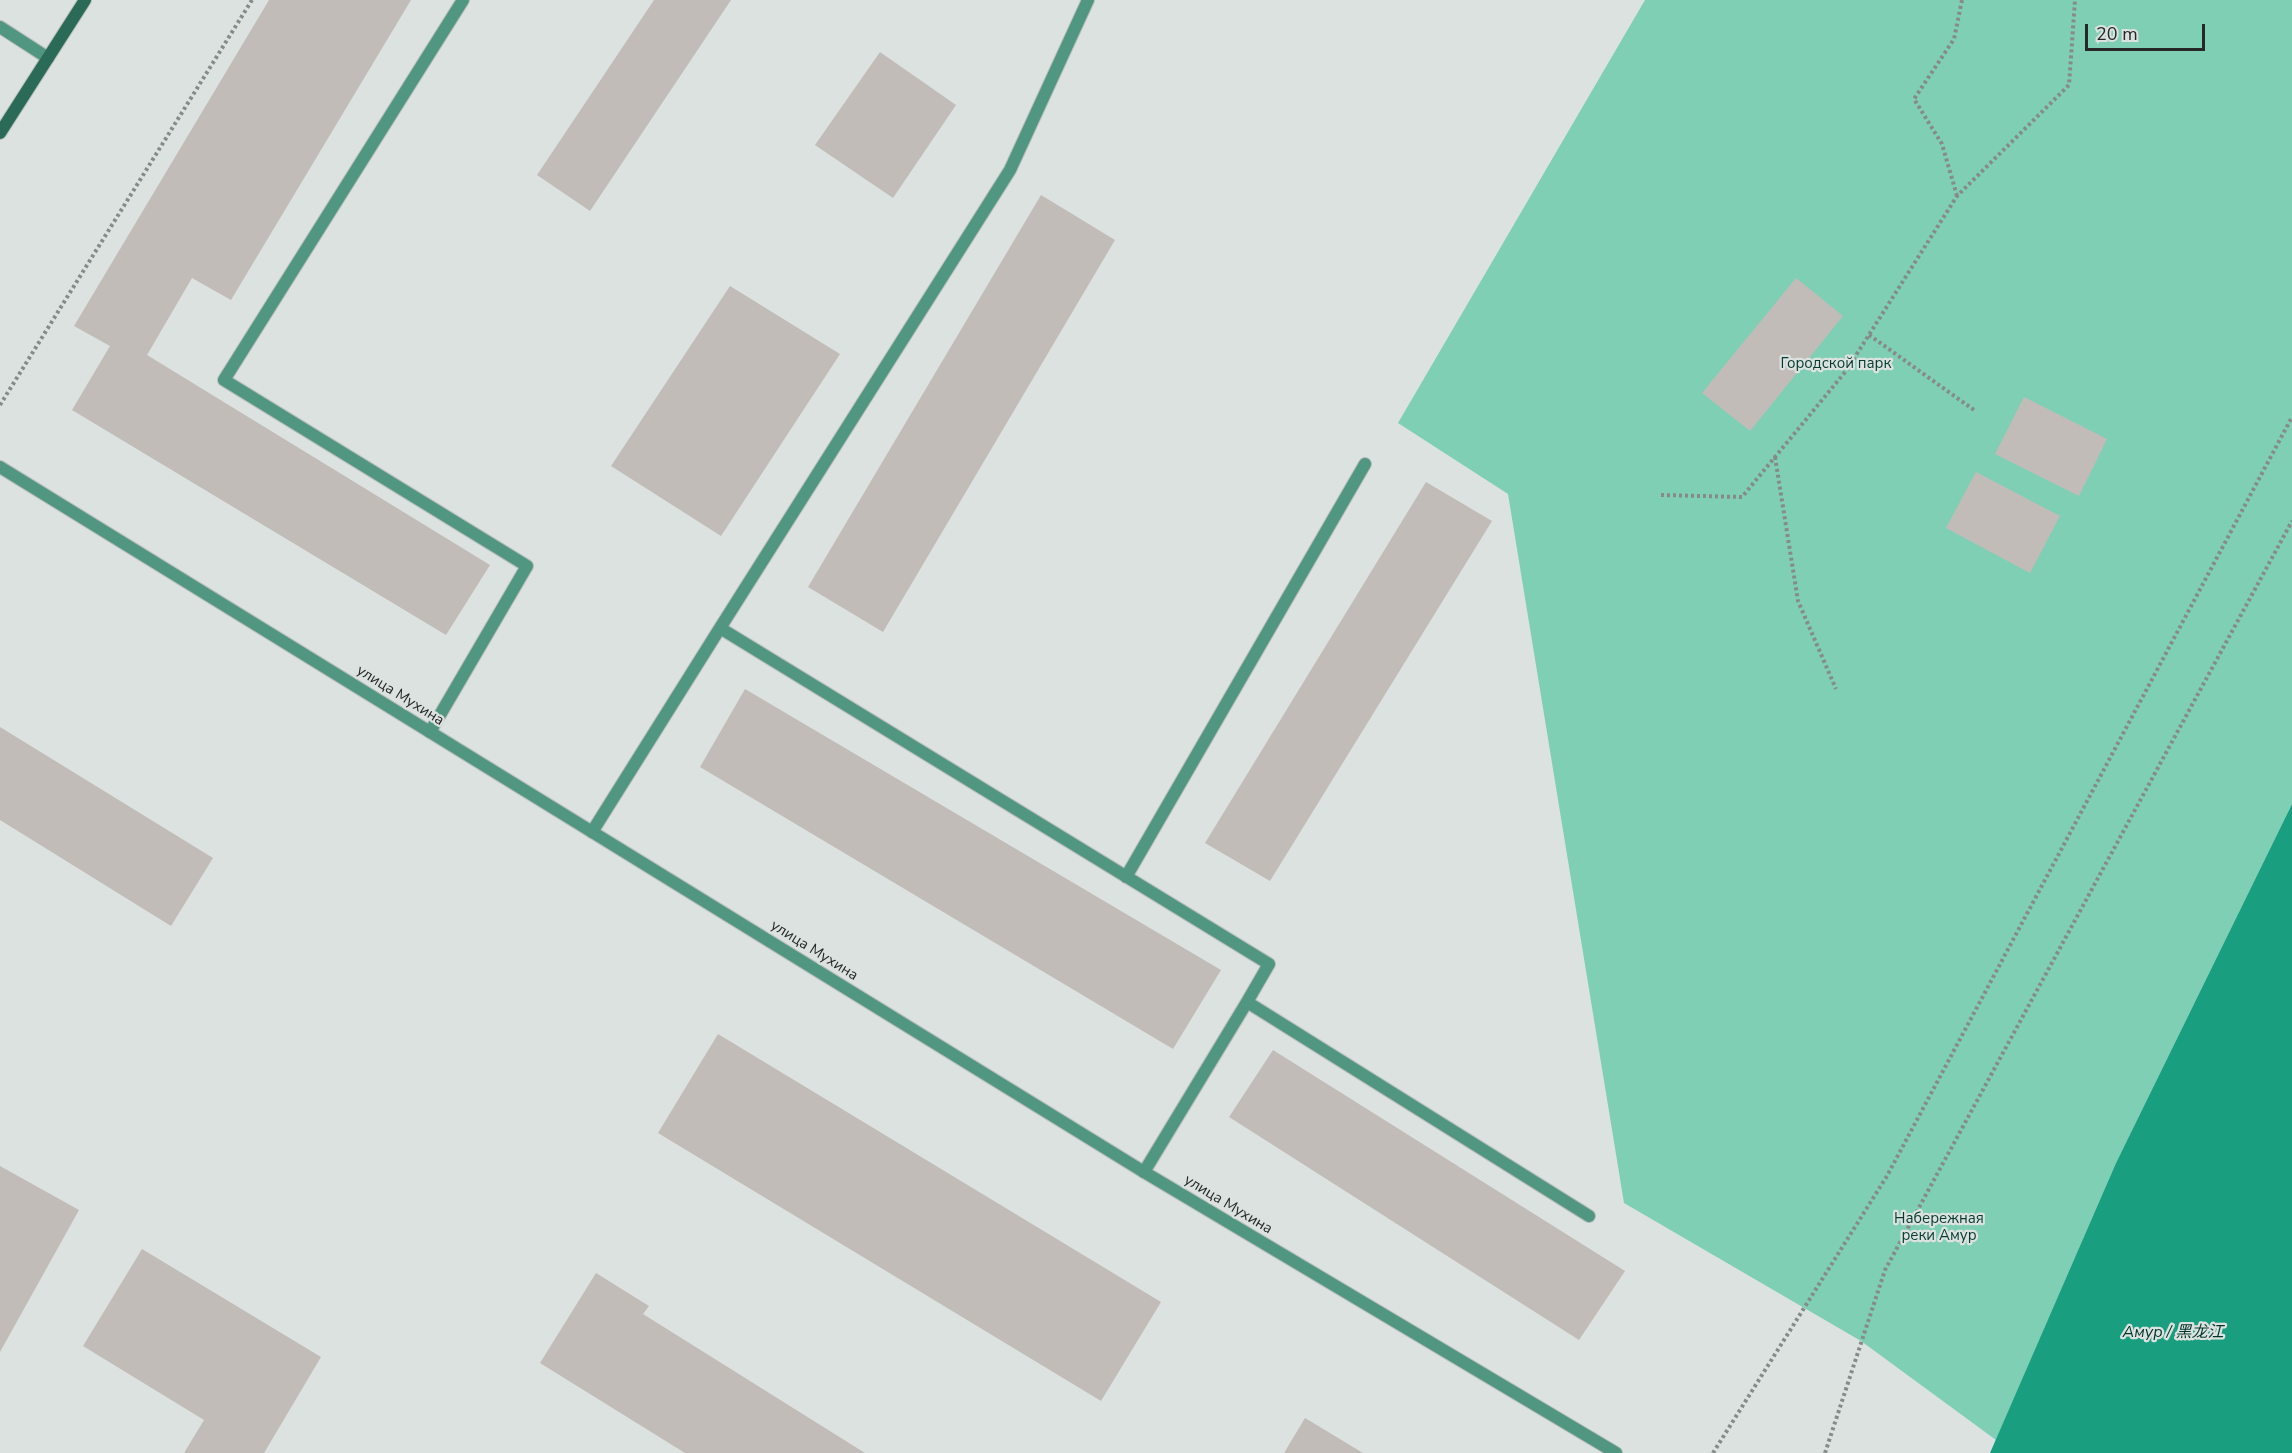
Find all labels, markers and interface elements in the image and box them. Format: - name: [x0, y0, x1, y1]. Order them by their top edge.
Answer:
- scale bar: [2088, 12, 2208, 50]
- text: 20 m: [2096, 22, 2138, 46]
- park label: Городской парк: [1781, 355, 1891, 373]
- street label: улица Мухина: [353, 662, 447, 730]
- street label: улица Мухина: [767, 917, 861, 985]
- street label: улица Мухина: [1181, 1172, 1275, 1238]
- park label: Набережная реки Амур: [1894, 1210, 1984, 1245]
- water label: Амур / 黑龙江: [2123, 1323, 2223, 1343]

